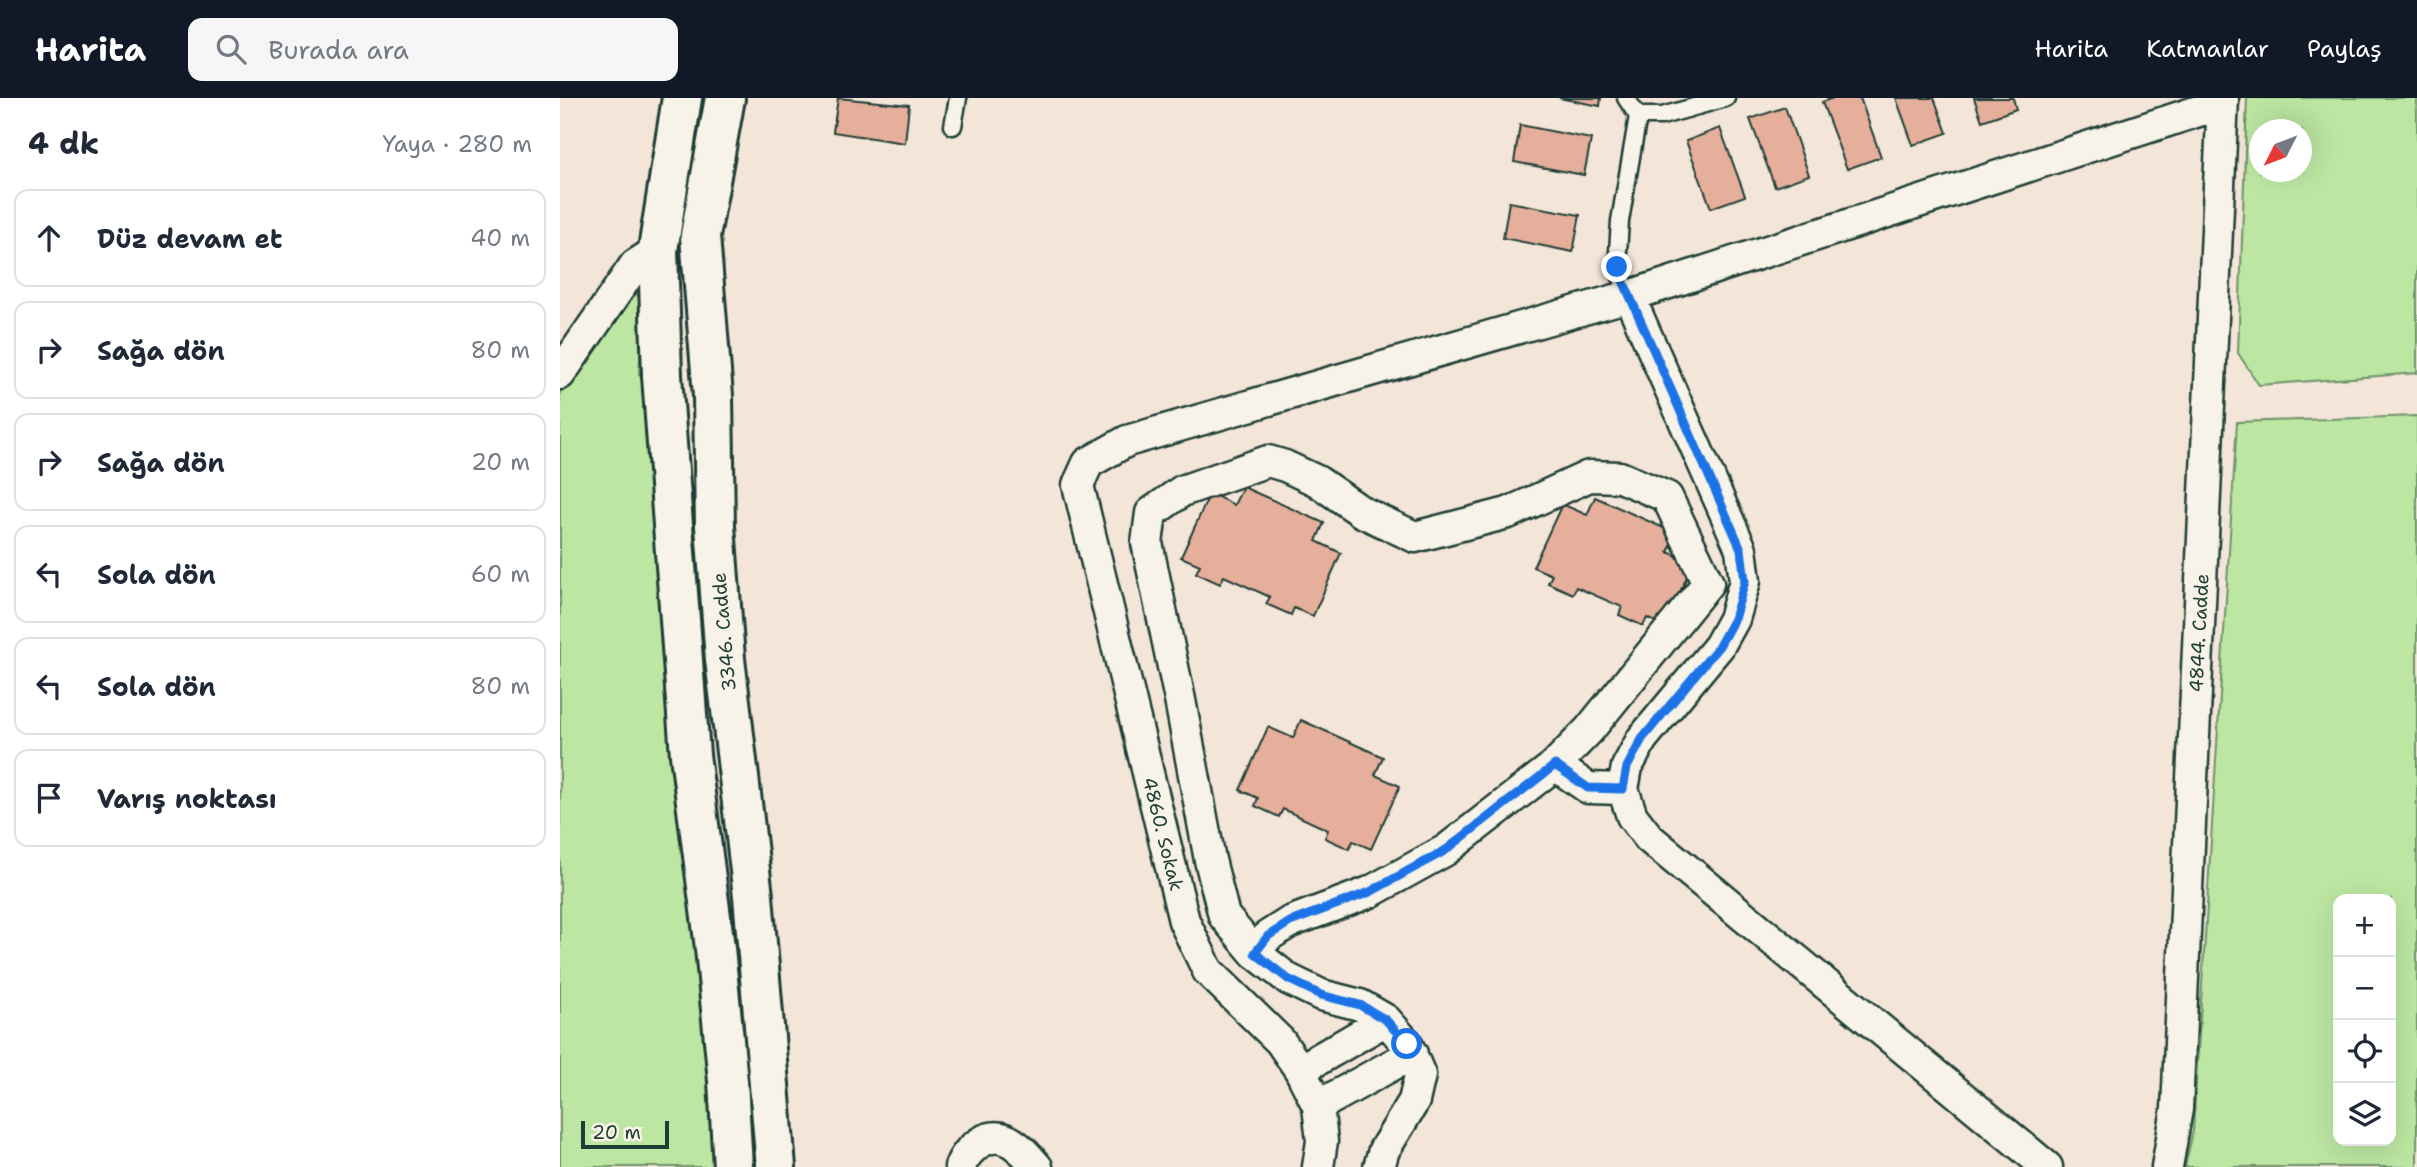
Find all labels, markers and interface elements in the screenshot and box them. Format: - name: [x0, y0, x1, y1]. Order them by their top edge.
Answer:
- search box: [188, 18, 678, 81]
- text: Harita: [35, 27, 146, 72]
- icon: search: [212, 30, 250, 68]
- text: Burada ara: [268, 32, 409, 67]
- text: Harita: [2035, 33, 2108, 65]
- text: Katmanlar: [2146, 33, 2269, 65]
- text: Paylaş: [2307, 33, 2382, 65]
- north arrow: [2249, 119, 2312, 182]
- text: 4 dk: [28, 123, 99, 164]
- text: Yaya · 280 m: [382, 129, 532, 159]
- icon: ahead: [30, 219, 68, 257]
- text: Düz devam et: [97, 221, 282, 256]
- text: 40 m: [470, 223, 530, 253]
- route end: [1601, 251, 1632, 282]
- icon: right: [30, 331, 68, 369]
- text: Sağa dön: [97, 333, 225, 368]
- text: 80 m: [471, 335, 530, 365]
- icon: right: [30, 443, 68, 481]
- text: Sağa dön: [97, 445, 225, 480]
- text: 20 m: [471, 447, 530, 477]
- icon: left: [30, 555, 68, 593]
- text: Sola dön: [97, 557, 216, 592]
- text: 60 m: [471, 559, 530, 589]
- street label: 3346. Cadde: [706, 572, 742, 692]
- street label: 4844. Cadde: [2183, 573, 2215, 693]
- icon: left: [30, 667, 68, 705]
- text: Sola dön: [97, 669, 216, 704]
- text: 80 m: [471, 671, 530, 701]
- street label: 4860. Sokak: [1137, 775, 1189, 894]
- icon: arrive: [30, 779, 68, 817]
- text: Varış noktası: [97, 781, 277, 816]
- map controls: [2333, 894, 2396, 1146]
- button: +: [2333, 894, 2396, 957]
- button: −: [2333, 957, 2396, 1020]
- button: locate: [2333, 1020, 2396, 1083]
- route start: [1391, 1028, 1422, 1059]
- button: layers: [2333, 1083, 2396, 1146]
- scale bar: [581, 1118, 668, 1150]
- text: 20 m: [592, 1120, 641, 1145]

